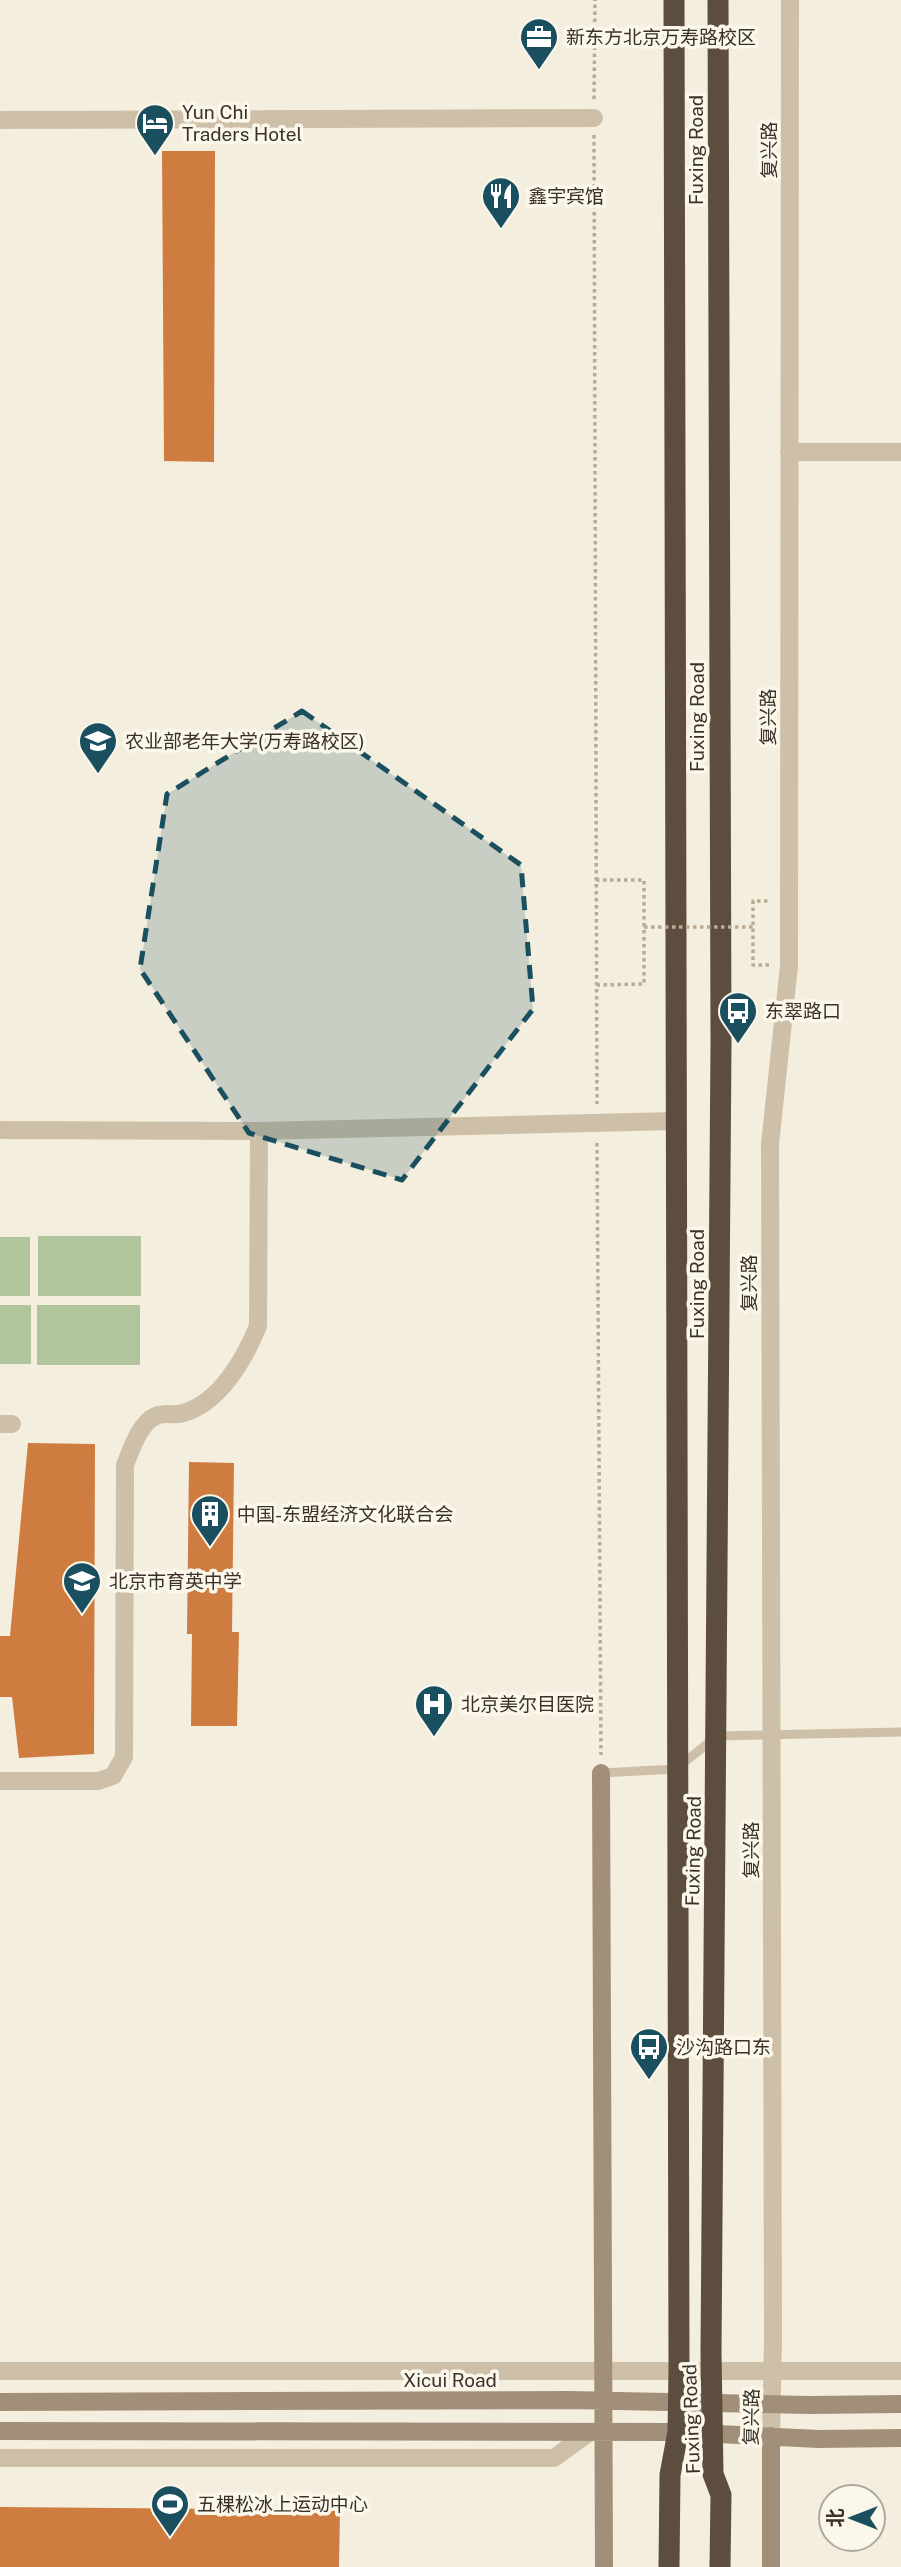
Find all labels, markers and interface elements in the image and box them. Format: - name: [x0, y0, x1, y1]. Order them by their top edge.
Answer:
- office icon: 新东方北京万寿路校区: [518, 16, 560, 71]
- place label: 新东方北京万寿路校区: [566, 26, 756, 48]
- street label: Fuxing Road: [685, 95, 707, 205]
- place label: Yun Chi Traders Hotel: [182, 101, 302, 145]
- hotel icon: Yun Chi Traders Hotel: [134, 102, 176, 157]
- street label: 复兴路: [758, 121, 780, 179]
- restaurant icon: 鑫宇宾馆: [480, 175, 522, 230]
- place label: 鑫宇宾馆: [528, 185, 604, 207]
- street label: Fuxing Road: [686, 662, 708, 772]
- street label: 复兴路: [757, 688, 779, 746]
- school or university icon: 农业部老年大学(万寿路校区): [77, 720, 119, 775]
- place label: 农业部老年大学(万寿路校区): [125, 730, 365, 752]
- bus stop icon: 东翠路口: [717, 990, 759, 1045]
- place label: 东翠路口: [765, 1000, 841, 1022]
- street label: Fuxing Road: [686, 1229, 708, 1339]
- street label: 复兴路: [738, 1254, 760, 1312]
- building icon: 中国-东盟经济文化联合会: [189, 1493, 231, 1548]
- place label: 中国-东盟经济文化联合会: [237, 1503, 453, 1525]
- school or university icon: 北京市育英中学: [61, 1560, 103, 1615]
- place label: 北京市育英中学: [109, 1570, 242, 1592]
- hospital icon: 北京美尔目医院: [413, 1683, 455, 1738]
- place label: 北京美尔目医院: [461, 1693, 594, 1715]
- street label: Fuxing Road: [681, 1796, 705, 1906]
- street label: 复兴路: [740, 1821, 762, 1879]
- bus stop icon: 沙沟路口东: [628, 2026, 670, 2081]
- place label: 沙沟路口东: [676, 2036, 771, 2058]
- street label: Fuxing Road: [678, 2364, 704, 2474]
- street label: Xicui Road: [403, 2369, 497, 2391]
- street label: 复兴路: [740, 2388, 762, 2446]
- sports icon: 五棵松冰上运动中心: [149, 2483, 191, 2538]
- north arrow: [817, 2483, 887, 2553]
- place label: 五棵松冰上运动中心: [197, 2493, 368, 2515]
- text: 北: [824, 2508, 846, 2528]

